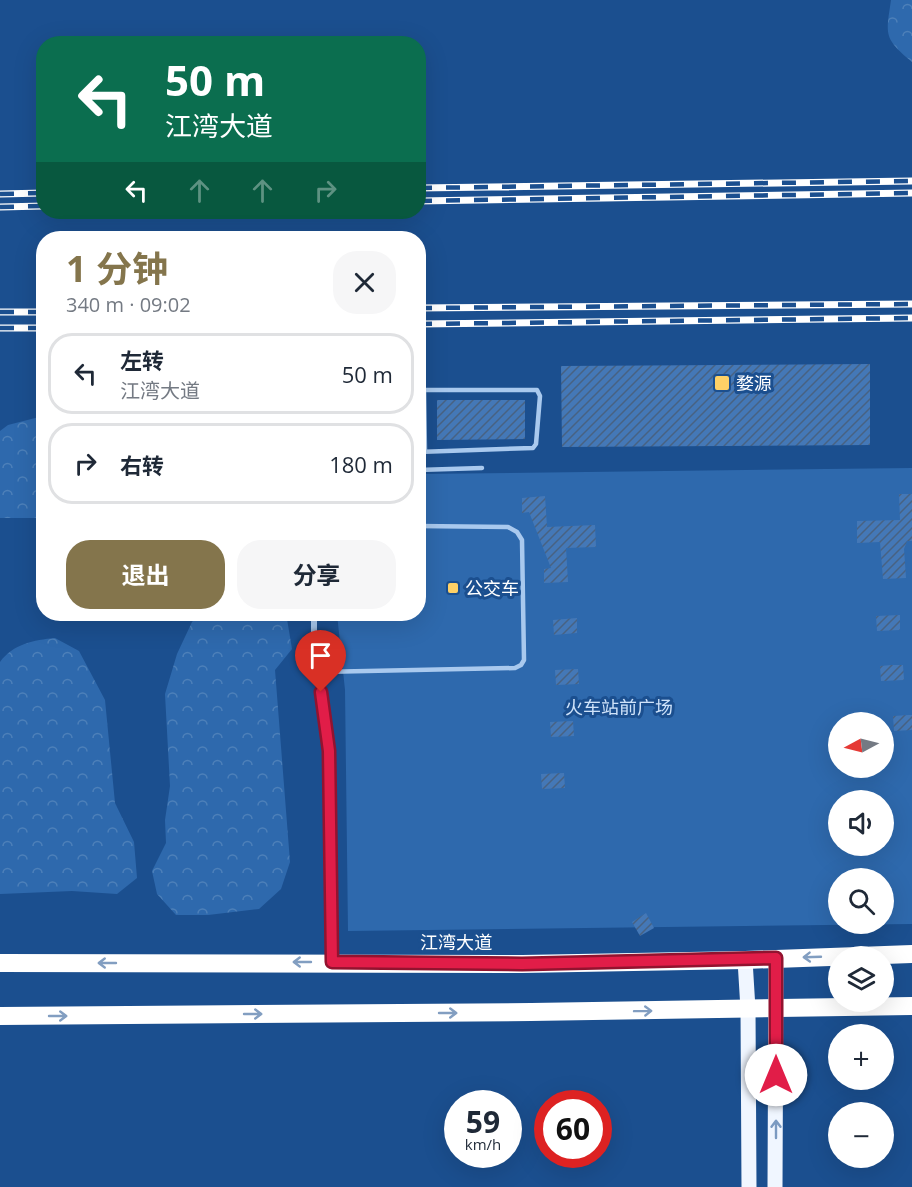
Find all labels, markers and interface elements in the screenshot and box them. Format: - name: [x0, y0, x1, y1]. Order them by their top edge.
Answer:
- text: 50 m: [165, 51, 265, 108]
- icon: left: [66, 60, 144, 138]
- text: 江湾大道: [165, 107, 273, 144]
- icon: left: [120, 174, 153, 207]
- icon: ahead: [183, 174, 216, 207]
- icon: ahead: [246, 174, 279, 207]
- icon: right: [309, 174, 342, 207]
- text: 1 分钟: [66, 244, 168, 293]
- button: close: [333, 251, 396, 314]
- text: 340 m · 09:02: [66, 291, 191, 318]
- text: 左转: [120, 345, 164, 375]
- icon: left: [69, 357, 102, 390]
- text: 50 m: [342, 359, 393, 389]
- place label: 婺源: [736, 371, 772, 395]
- marker: 婺源: [713, 374, 731, 392]
- text: 江湾大道: [120, 377, 200, 404]
- icon: right: [69, 447, 102, 480]
- text: 180 m: [329, 449, 393, 479]
- text: 右转: [120, 450, 164, 480]
- button: 退出: [66, 540, 225, 609]
- button: 分享: [237, 540, 396, 609]
- place label: 公交车: [465, 576, 519, 600]
- marker: 公交车: [446, 581, 460, 595]
- pin: [295, 630, 346, 692]
- icon: arrive: [304, 639, 337, 672]
- park label: 火车站前广场: [565, 695, 673, 719]
- north arrow: [828, 712, 894, 778]
- map controls: [828, 712, 894, 1168]
- button: sound: [828, 790, 894, 856]
- button: search: [828, 868, 894, 934]
- street label: 江湾大道: [420, 930, 492, 954]
- button: layers: [828, 946, 894, 1012]
- one-way arrow: [802, 951, 822, 963]
- one-way arrow: [292, 956, 312, 968]
- one-way arrow: [97, 957, 117, 969]
- one-way arrow: [633, 1005, 653, 1017]
- one-way arrow: [438, 1007, 458, 1019]
- one-way arrow: [243, 1008, 263, 1020]
- one-way arrow: [48, 1010, 68, 1022]
- button: +: [828, 1024, 894, 1090]
- position arrow: [744, 1043, 808, 1107]
- speed limit sign: 60: [534, 1090, 612, 1168]
- text: 59: [466, 1101, 500, 1142]
- button: −: [828, 1102, 894, 1168]
- one-way arrow: [770, 1119, 781, 1139]
- text: km/h: [465, 1134, 501, 1154]

